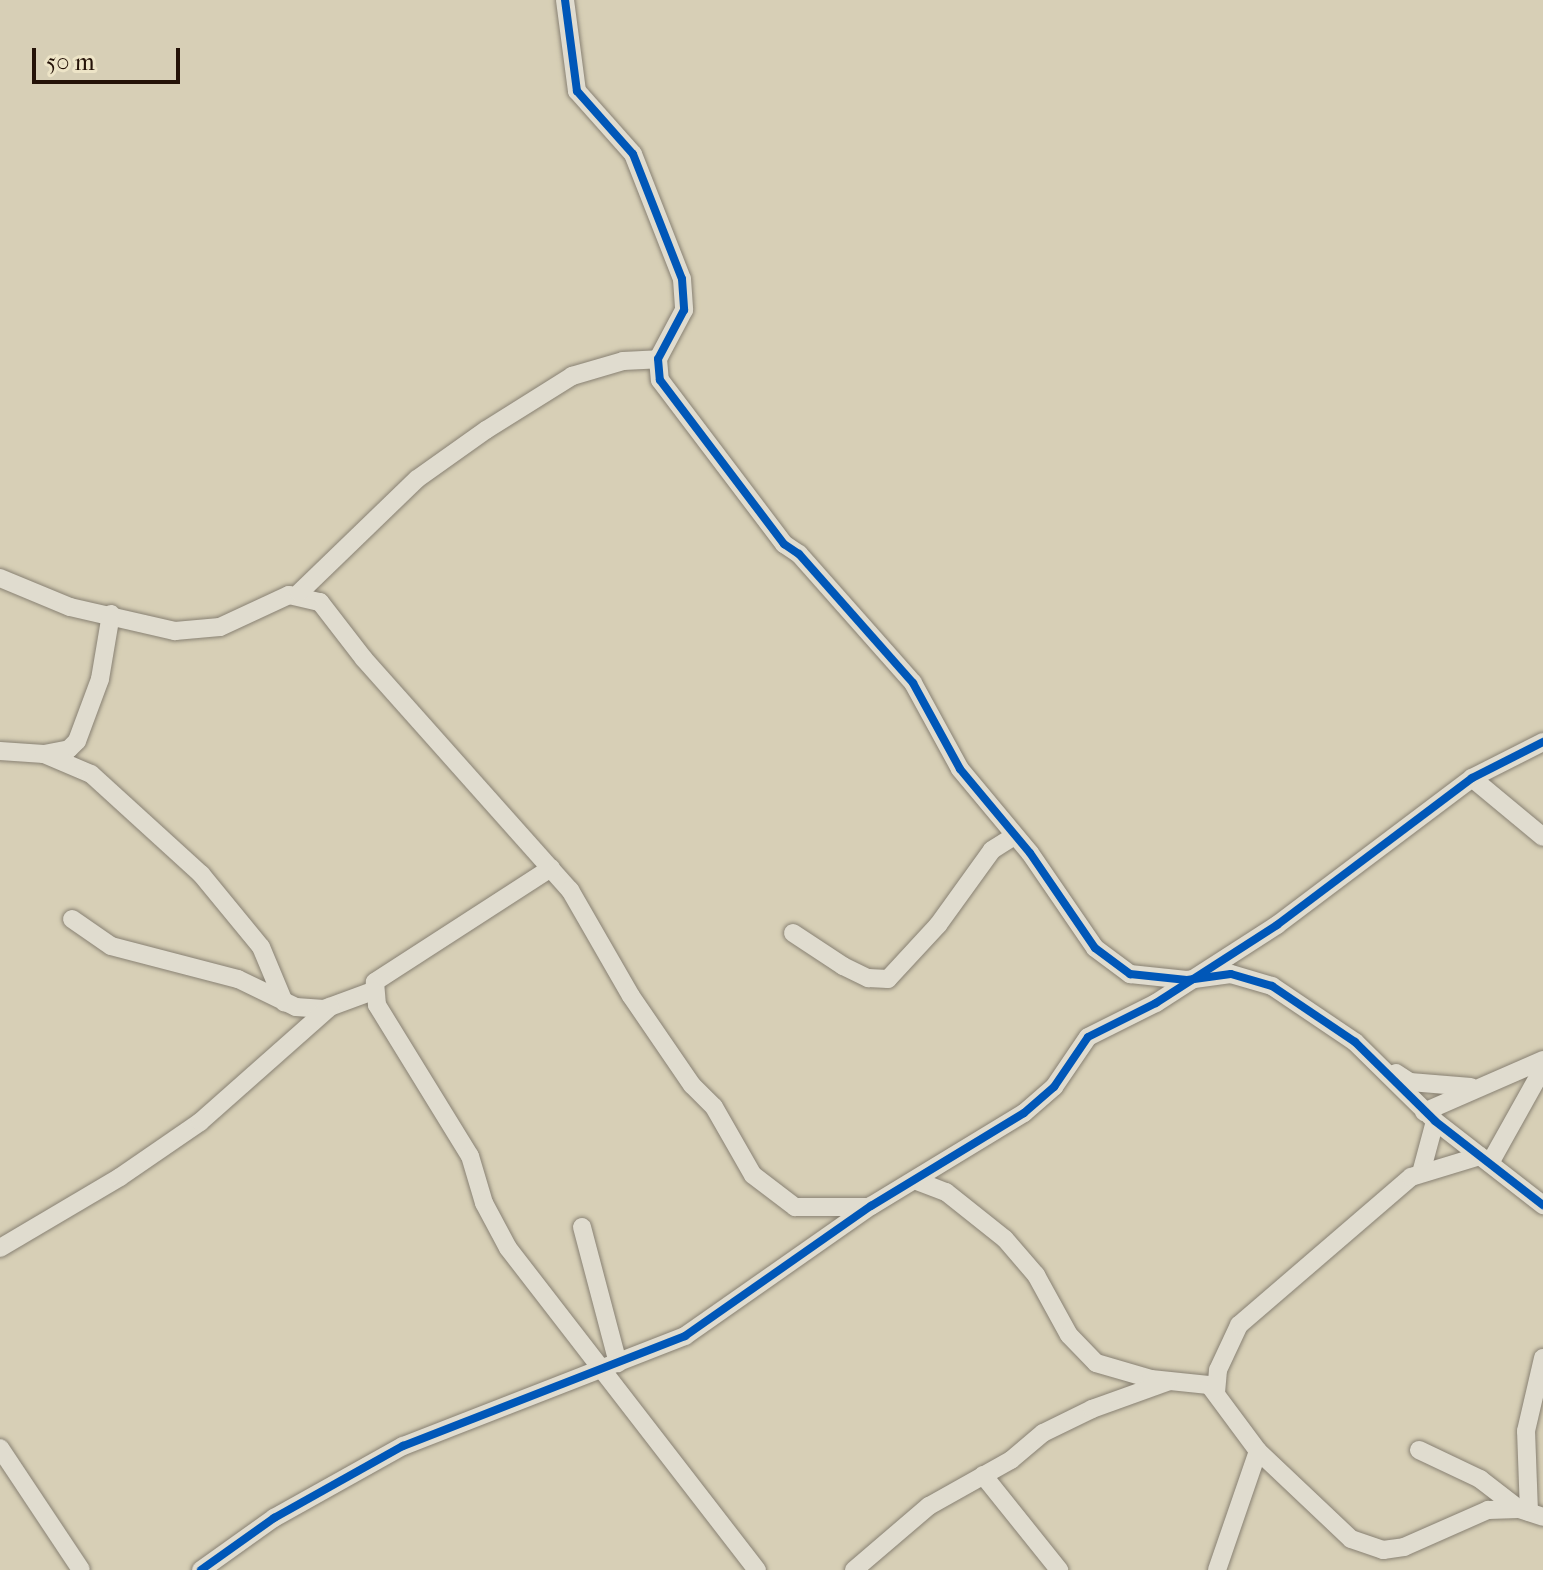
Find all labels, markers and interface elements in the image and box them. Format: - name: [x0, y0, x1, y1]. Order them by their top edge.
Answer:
- scale bar: [36, 32, 184, 82]
- text: 50 m: [46, 48, 95, 76]

